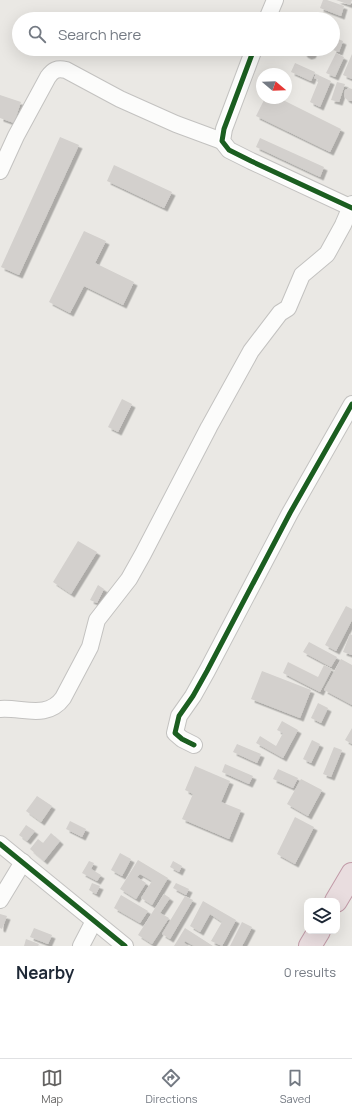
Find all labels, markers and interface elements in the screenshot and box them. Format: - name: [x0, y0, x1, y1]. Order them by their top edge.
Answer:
- search box: [12, 12, 340, 56]
- icon: search: [26, 23, 48, 45]
- text: Search here: [58, 24, 141, 45]
- north arrow: [256, 68, 292, 104]
- map controls: [304, 898, 340, 934]
- button: layers: [304, 898, 340, 934]
- text: Nearby: [16, 961, 74, 984]
- text: 0 results: [284, 963, 336, 981]
- tab: Map: [41, 1067, 63, 1106]
- tab: Directions: [145, 1067, 198, 1106]
- tab: Saved: [280, 1067, 311, 1106]

